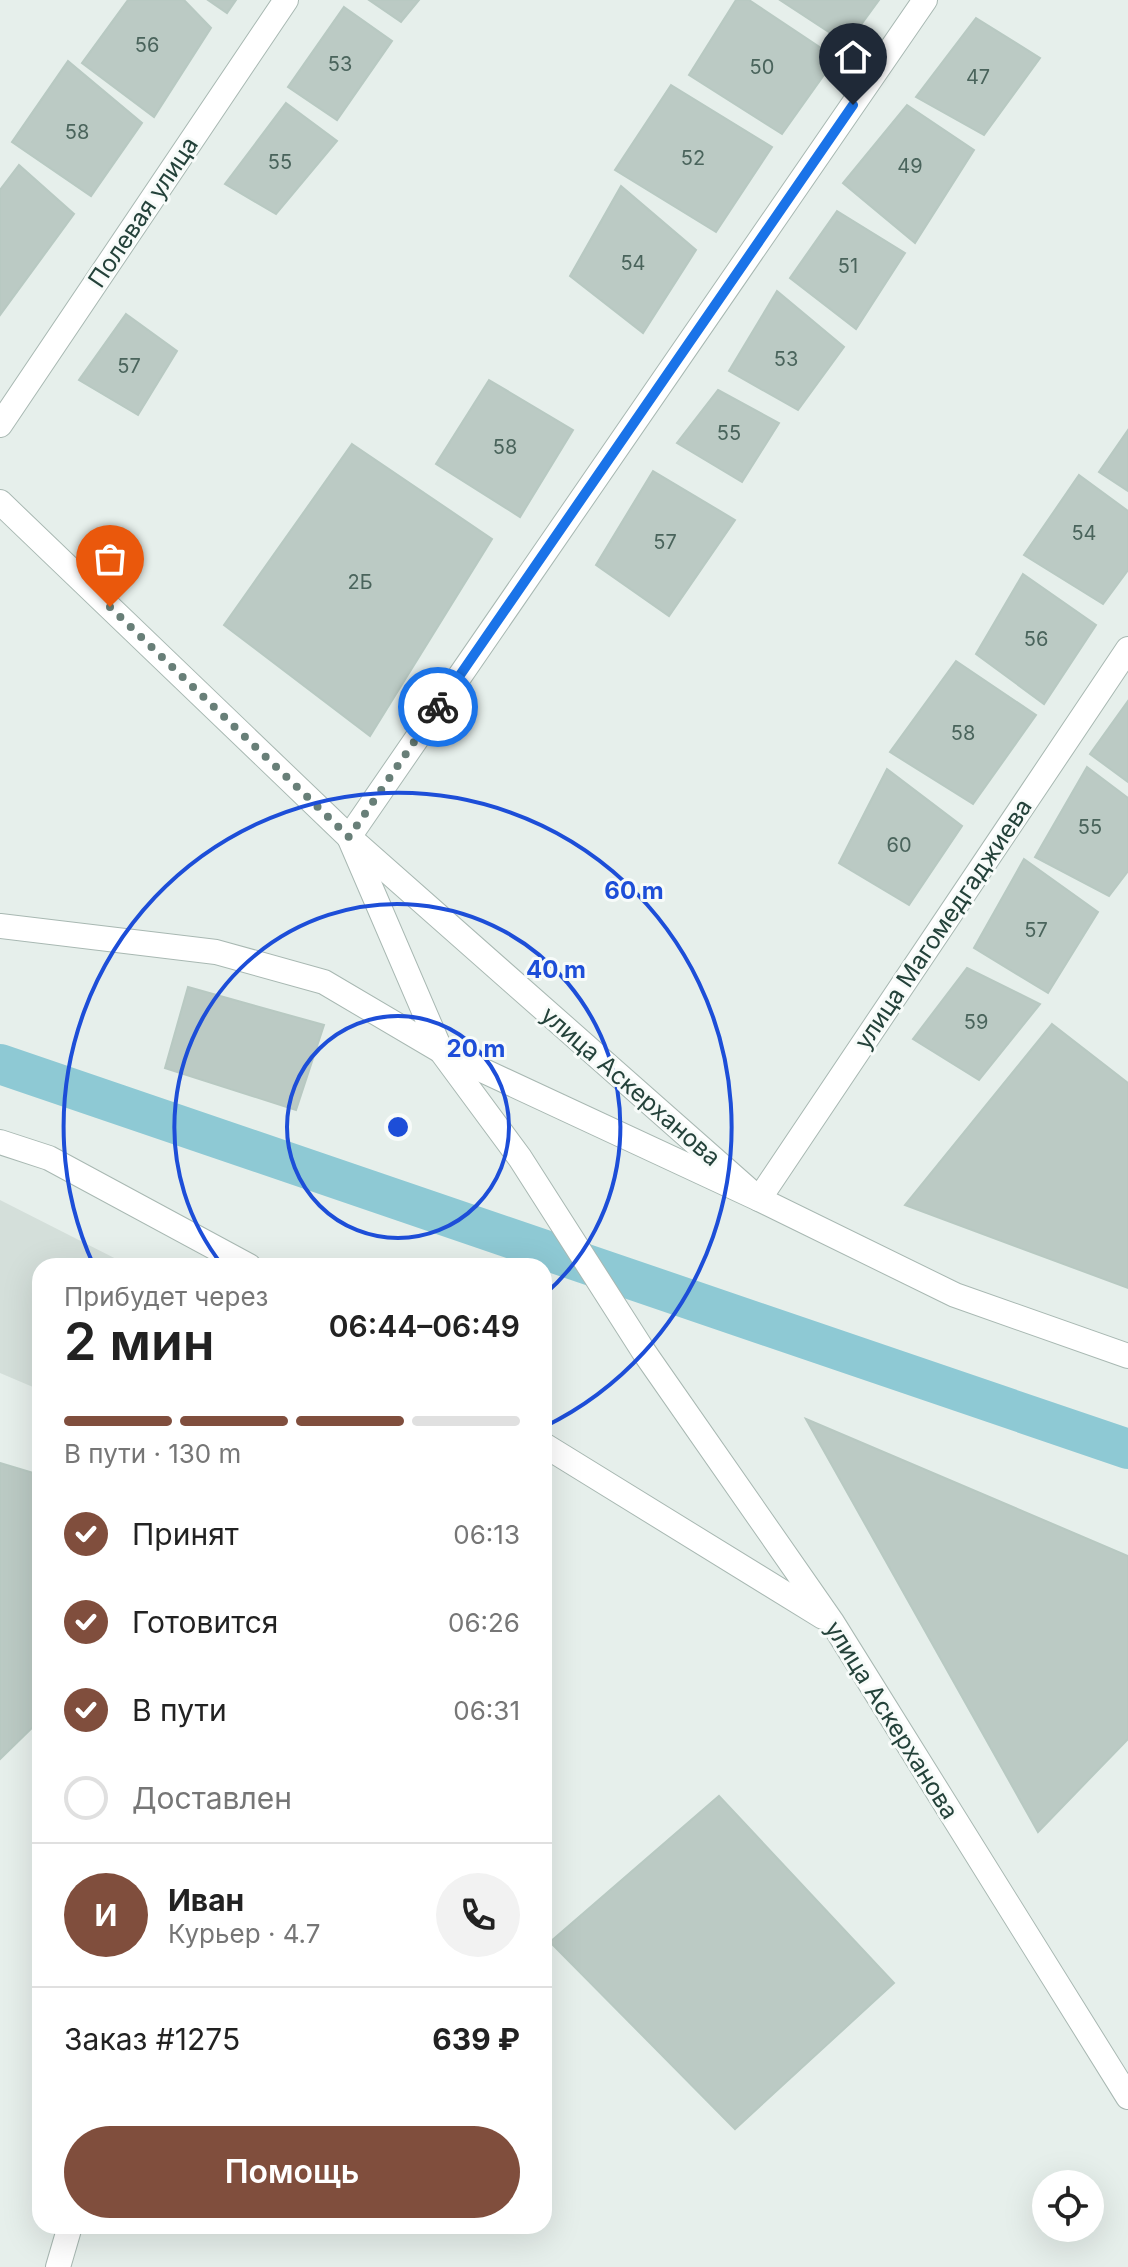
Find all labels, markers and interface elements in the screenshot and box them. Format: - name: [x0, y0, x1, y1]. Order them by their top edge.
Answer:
- pin: [819, 23, 887, 105]
- house number: 56: [135, 33, 159, 57]
- icon: home: [831, 35, 875, 79]
- house number: 53: [328, 52, 352, 76]
- house number: 50: [750, 55, 774, 79]
- house number: 47: [966, 65, 990, 89]
- house number: 58: [65, 120, 89, 144]
- street label: Полевая улица: [82, 131, 204, 293]
- house number: 52: [681, 146, 705, 170]
- house number: 55: [268, 150, 292, 174]
- house number: 49: [897, 154, 923, 178]
- house number: 54: [620, 251, 646, 275]
- house number: 51: [838, 254, 858, 278]
- house number: 53: [774, 347, 798, 371]
- house number: 57: [117, 354, 141, 378]
- house number: 55: [717, 421, 741, 445]
- house number: 58: [493, 435, 517, 459]
- house number: 54: [1071, 521, 1097, 545]
- pin: [76, 525, 144, 607]
- house number: 57: [653, 530, 677, 554]
- icon: bag: [88, 537, 132, 581]
- house number: 2Б: [347, 570, 373, 594]
- house number: 56: [1024, 627, 1048, 651]
- courier: [398, 667, 478, 747]
- icon: bike: [416, 685, 460, 729]
- house number: 58: [951, 721, 975, 745]
- street label: улица Магомедгаджиева: [848, 793, 1038, 1055]
- house number: 55: [1078, 815, 1102, 839]
- house number: 60: [886, 833, 912, 857]
- text: 60 m: [604, 876, 664, 905]
- house number: 57: [1024, 918, 1048, 942]
- text: 40 m: [526, 955, 586, 984]
- street label: улица Аскерханова: [535, 1000, 727, 1172]
- house number: 59: [964, 1010, 988, 1034]
- text: 20 m: [447, 1034, 505, 1063]
- centre of rings: [384, 1113, 412, 1141]
- text: Прибудет через: [64, 1281, 268, 1312]
- text: 06:44–06:49: [329, 1308, 520, 1344]
- text: 2 мин: [64, 1310, 215, 1373]
- text: В пути · 130 m: [64, 1438, 241, 1469]
- icon: check: [64, 1512, 108, 1556]
- text: Принят: [132, 1516, 239, 1552]
- text: 06:13: [453, 1519, 520, 1550]
- icon: check: [64, 1600, 108, 1644]
- text: Готовится: [132, 1604, 278, 1640]
- text: 06:26: [448, 1607, 520, 1638]
- street label: улица Аскерханова: [819, 1616, 965, 1824]
- icon: check: [64, 1688, 108, 1732]
- text: В пути: [132, 1692, 227, 1728]
- text: 06:31: [453, 1695, 520, 1726]
- text: Доставлен: [132, 1780, 292, 1816]
- button: phone: [436, 1873, 520, 1957]
- text: Иван: [168, 1882, 244, 1918]
- text: И: [95, 1897, 117, 1933]
- text: Курьер · 4.7: [168, 1918, 320, 1949]
- text: Заказ #1275: [64, 2021, 240, 2057]
- text: 639 ₽: [432, 2021, 520, 2057]
- button: Помощь: [64, 2126, 520, 2218]
- map controls: [1032, 2170, 1104, 2242]
- button: locate: [1032, 2170, 1104, 2242]

